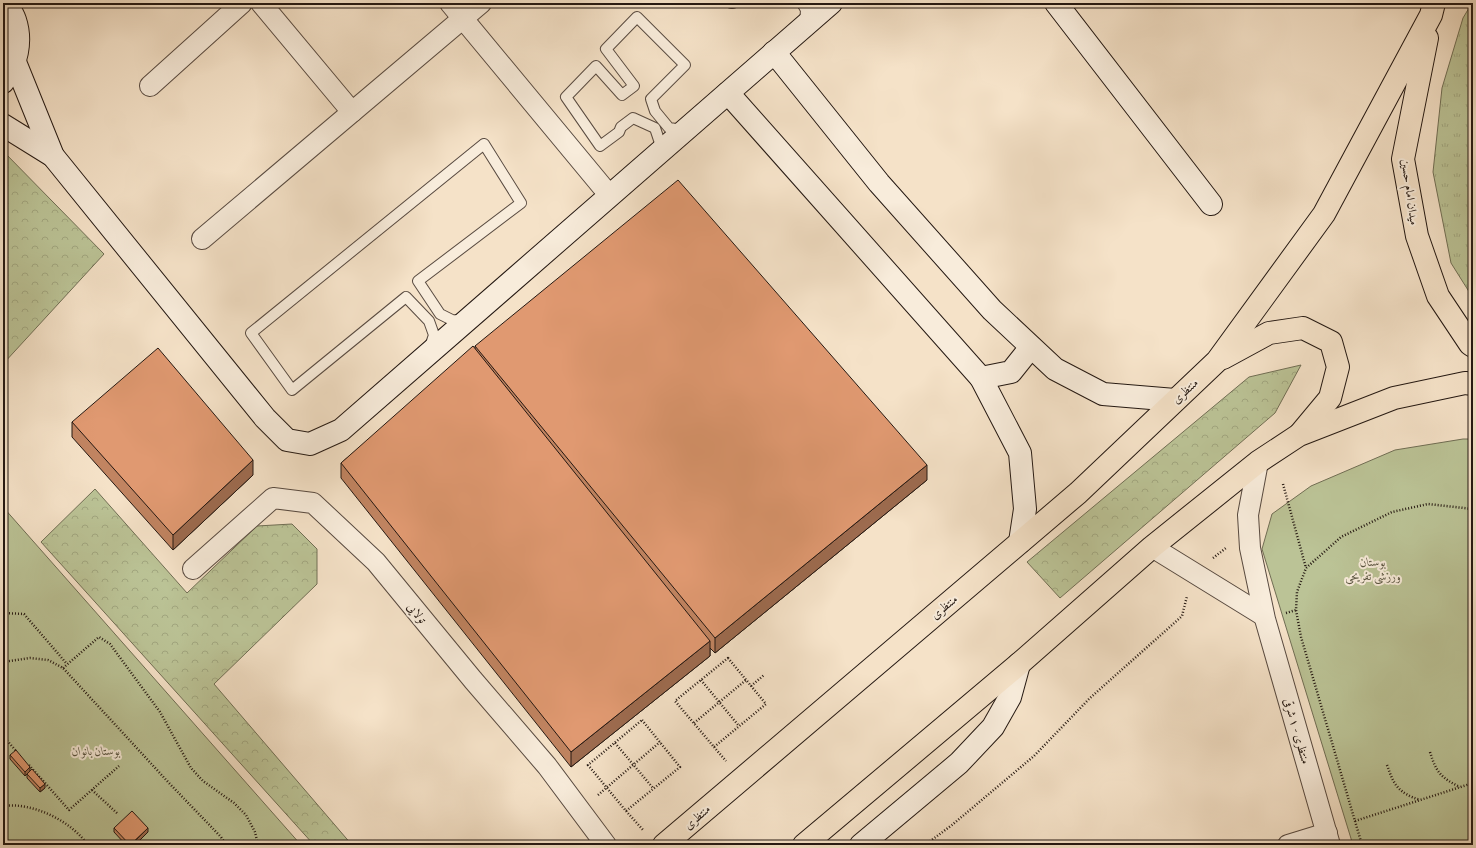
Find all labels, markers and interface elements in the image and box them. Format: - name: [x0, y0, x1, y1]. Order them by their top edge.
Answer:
- street label: میدان امام حسین: [1394, 158, 1423, 227]
- street label: منتظری: [1168, 375, 1202, 407]
- park label: بوستان ورزشی تفریحی: [1345, 554, 1401, 585]
- street label: منتظری: [927, 591, 961, 623]
- street label: تولایی: [403, 599, 431, 627]
- street label: منتظری - ۱ شرقی: [1280, 696, 1314, 766]
- park label: بوستان بانوان: [72, 743, 121, 759]
- street label: منتظری: [680, 801, 714, 833]

